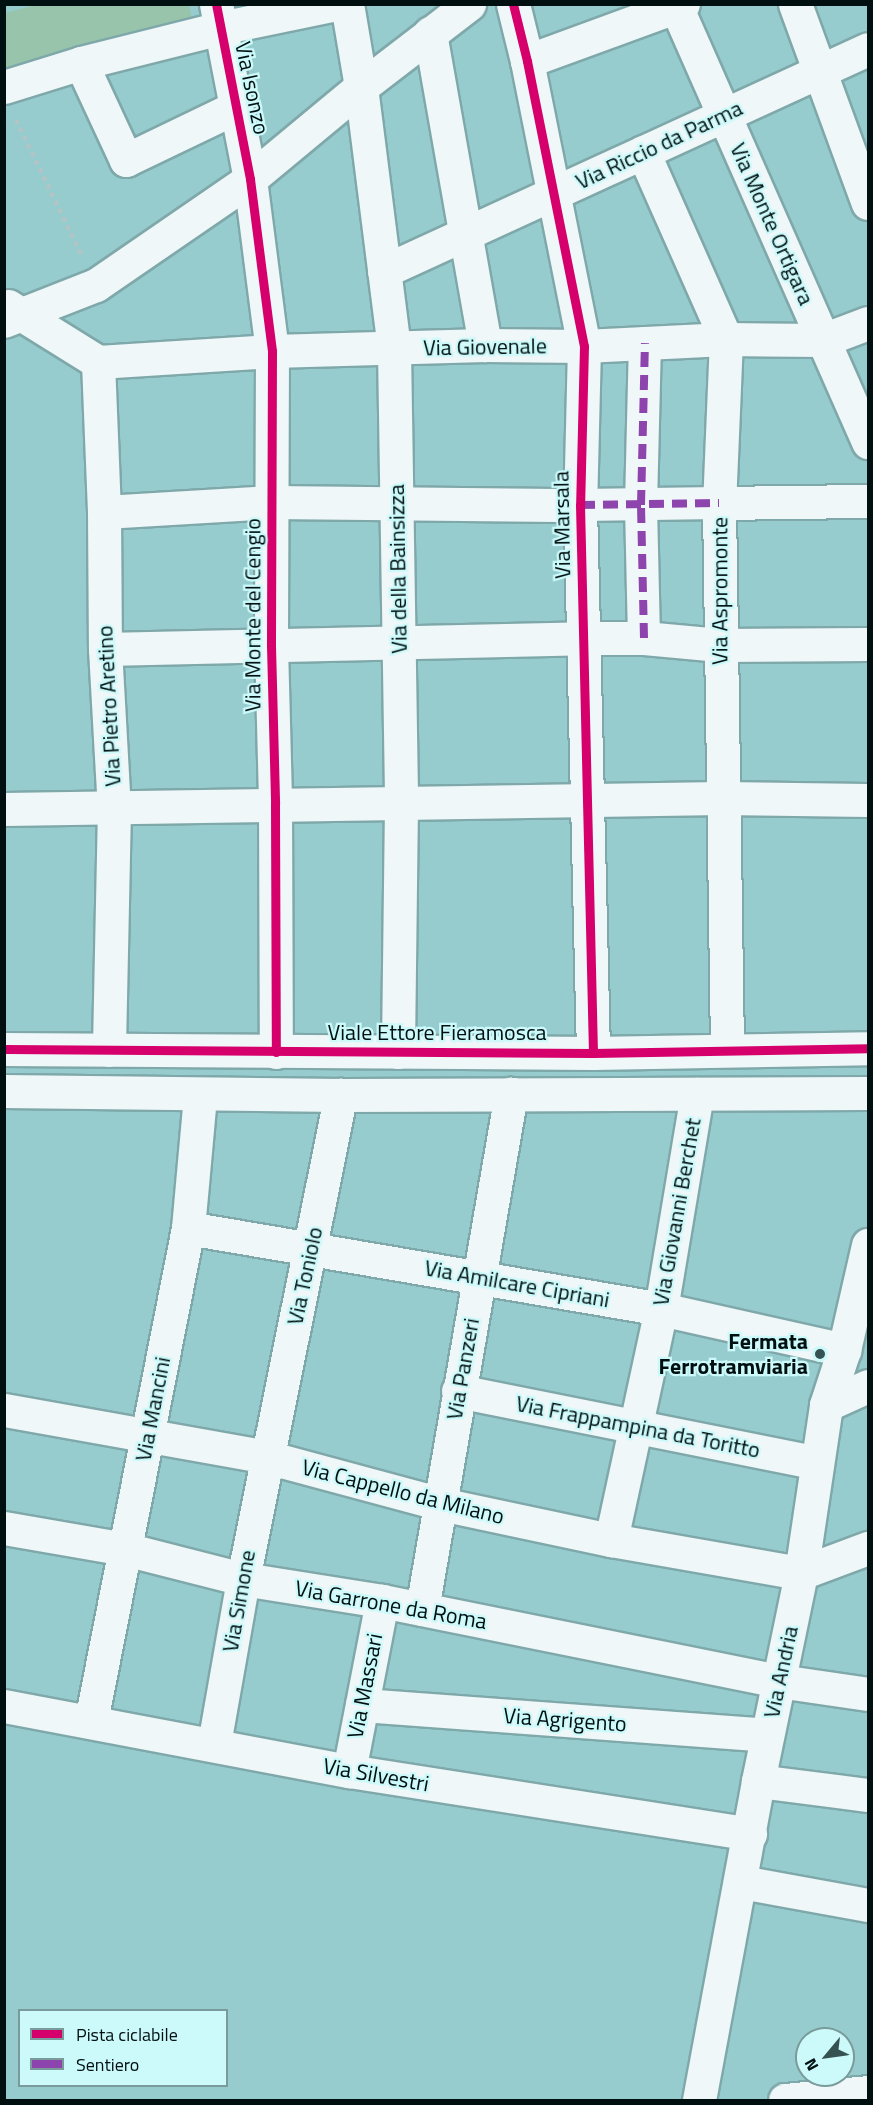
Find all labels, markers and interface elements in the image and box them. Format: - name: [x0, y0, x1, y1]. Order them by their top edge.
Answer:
- street label: Via Isonzo: [229, 39, 275, 137]
- street label: Via Riccio da Parma: [572, 95, 746, 195]
- street label: Via Monte Ortigara: [724, 139, 820, 309]
- street label: Via Giovenale: [423, 333, 547, 361]
- street label: Via Marsala: [548, 471, 576, 579]
- street label: Via della Bainsizza: [383, 484, 413, 654]
- street label: Via Aspromonte: [707, 517, 733, 665]
- street label: Via Monte del Cengio: [240, 518, 266, 712]
- street label: Via Pietro Aretino: [92, 625, 126, 787]
- street label: Viale Ettore Fieramosca: [327, 1020, 547, 1046]
- street label: Via Giovanni Berchet: [647, 1116, 707, 1308]
- street label: Via Toniolo: [282, 1225, 328, 1327]
- street label: Via Amilcare Cipriani: [422, 1255, 612, 1313]
- street label: Via Panzeri: [441, 1316, 485, 1422]
- place label: Fermata Ferrotramviaria: [659, 1328, 808, 1380]
- marker: Fermata Ferrotramviaria: [813, 1347, 827, 1361]
- street label: Via Mancini: [130, 1355, 176, 1463]
- street label: Via Frappampina da Toritto: [514, 1390, 762, 1464]
- street label: Via Cappello da Milano: [299, 1454, 507, 1530]
- street label: Via Simone: [217, 1548, 261, 1654]
- street label: Via Garrone da Roma: [293, 1575, 489, 1635]
- street label: Via Andria: [758, 1624, 804, 1720]
- street label: Via Massari: [342, 1631, 388, 1741]
- street label: Via Agrigento: [502, 1703, 628, 1737]
- street label: Via Silvestri: [321, 1753, 431, 1797]
- legend: [18, 2009, 228, 2087]
- text: Pista ciclabile: [76, 2021, 178, 2048]
- north arrow: [795, 2027, 855, 2087]
- text: Sentiero: [76, 2051, 139, 2078]
- text: N: [798, 2054, 824, 2075]

